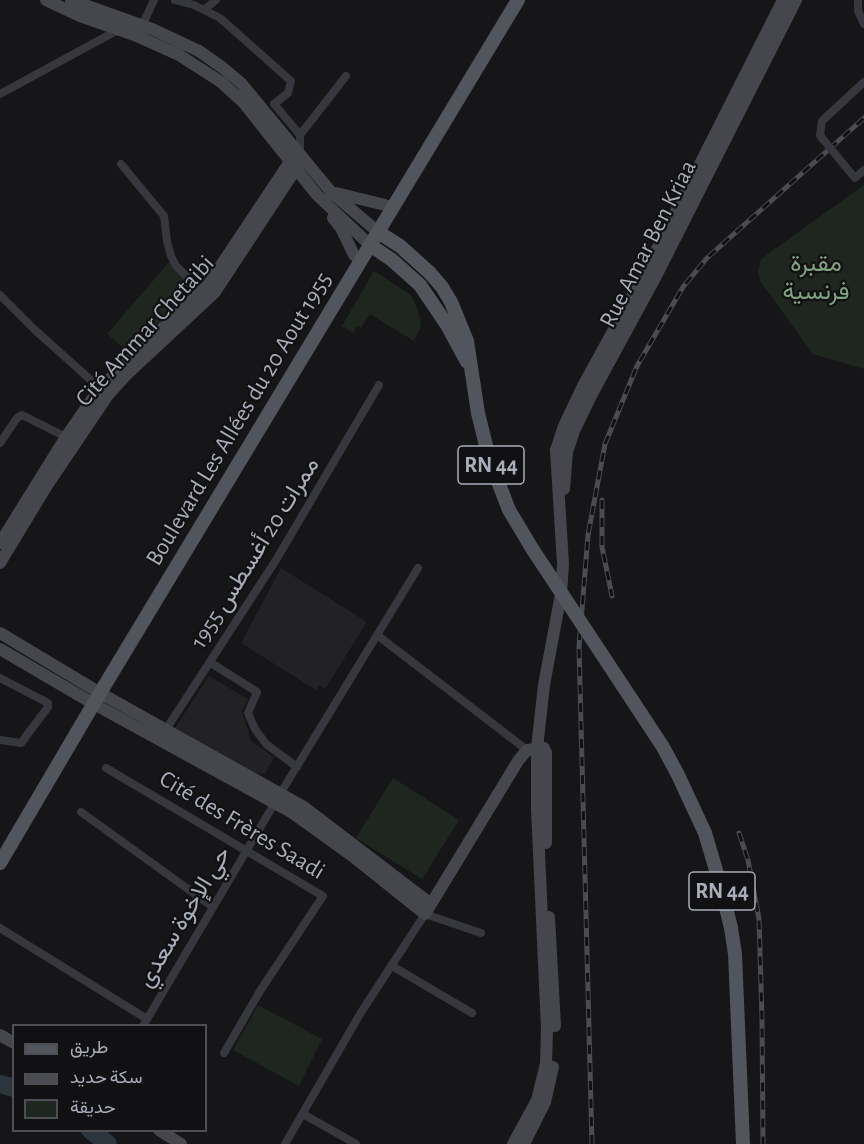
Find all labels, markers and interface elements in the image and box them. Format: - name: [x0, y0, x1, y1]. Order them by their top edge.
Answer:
- street label: Rue Amar Ben Kriaa: [593, 155, 703, 333]
- street label: Cité Ammar Chetaibi: [69, 249, 221, 413]
- park label: مقبرة فرنسية: [783, 250, 849, 306]
- street label: Boulevard Les Allées du 20 Aout 1955: [140, 267, 338, 571]
- road number: RN 44: [458, 446, 524, 484]
- street label: ممرات 20 أغسطس 1955: [184, 452, 326, 654]
- street label: Cité des Frères Saadi: [154, 764, 330, 886]
- street label: حي الإخوة سعدي: [131, 841, 237, 993]
- road number: RN 44: [689, 872, 755, 910]
- legend: [12, 1024, 207, 1132]
- text: طريق: [70, 1039, 108, 1057]
- text: سكة حديد: [70, 1069, 143, 1087]
- text: حديقة: [70, 1099, 116, 1117]

